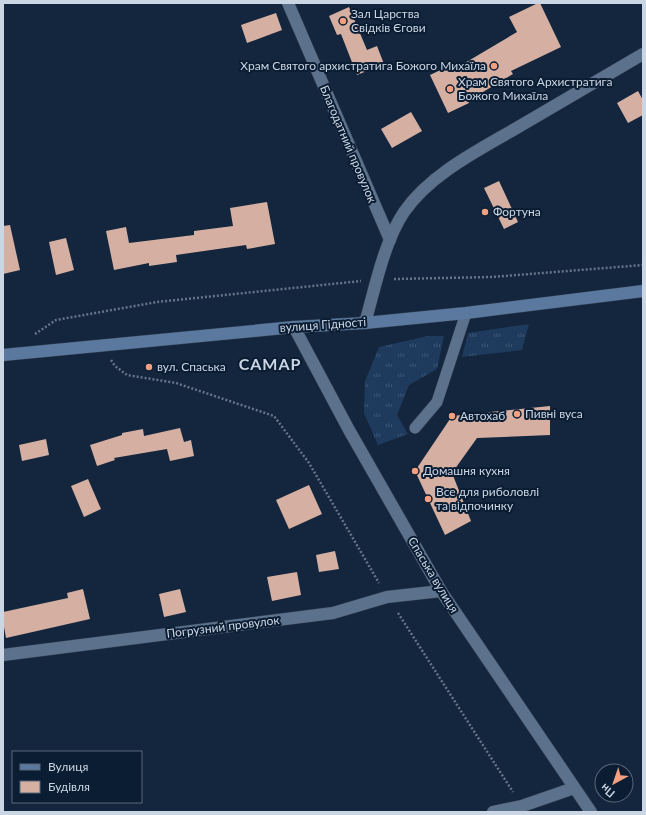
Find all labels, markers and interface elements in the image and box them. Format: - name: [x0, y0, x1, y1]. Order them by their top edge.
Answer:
- place label: Зал Царства Свідків Єгови: [351, 6, 426, 35]
- marker: Зал Царства Свідків Єгови: [338, 16, 348, 26]
- place label: Храм Святого архистратига Божого Михаїла: [240, 58, 486, 73]
- marker: Храм Святого архистратига Божого Михаїла: [489, 61, 499, 71]
- place label: Храм Святого Архистратига Божого Михаїла: [458, 74, 612, 103]
- street label: Благодатний провулок: [317, 83, 380, 206]
- marker: Храм Святого Архистратига Божого Михаїла: [445, 84, 455, 94]
- place label: Фортуна: [493, 204, 541, 219]
- marker: Фортуна: [480, 207, 490, 217]
- street label: вулиця Гідності: [279, 314, 367, 335]
- district label: САМАР: [239, 354, 301, 373]
- place label: вул. Спаська: [157, 359, 226, 374]
- marker: вул. Спаська: [144, 362, 154, 372]
- place label: Пивні вуса: [525, 406, 583, 421]
- place label: Автохаб: [460, 408, 505, 423]
- marker: Пивні вуса: [512, 409, 522, 419]
- marker: Автохаб: [447, 411, 457, 421]
- place label: Домашня кухня: [423, 463, 510, 478]
- marker: Домашня кухня: [410, 466, 420, 476]
- place label: Все для риболовлі та відпочинку: [436, 484, 539, 513]
- marker: Все для риболовлі та відпочинку: [423, 494, 433, 504]
- street label: Спаська вулиця: [405, 534, 462, 616]
- street label: Погрузний провулок: [166, 612, 281, 641]
- legend: [12, 751, 142, 803]
- text: Вулиця: [48, 759, 88, 774]
- north arrow: [594, 763, 634, 803]
- text: Будівля: [48, 779, 90, 794]
- text: Пн: [598, 781, 617, 801]

